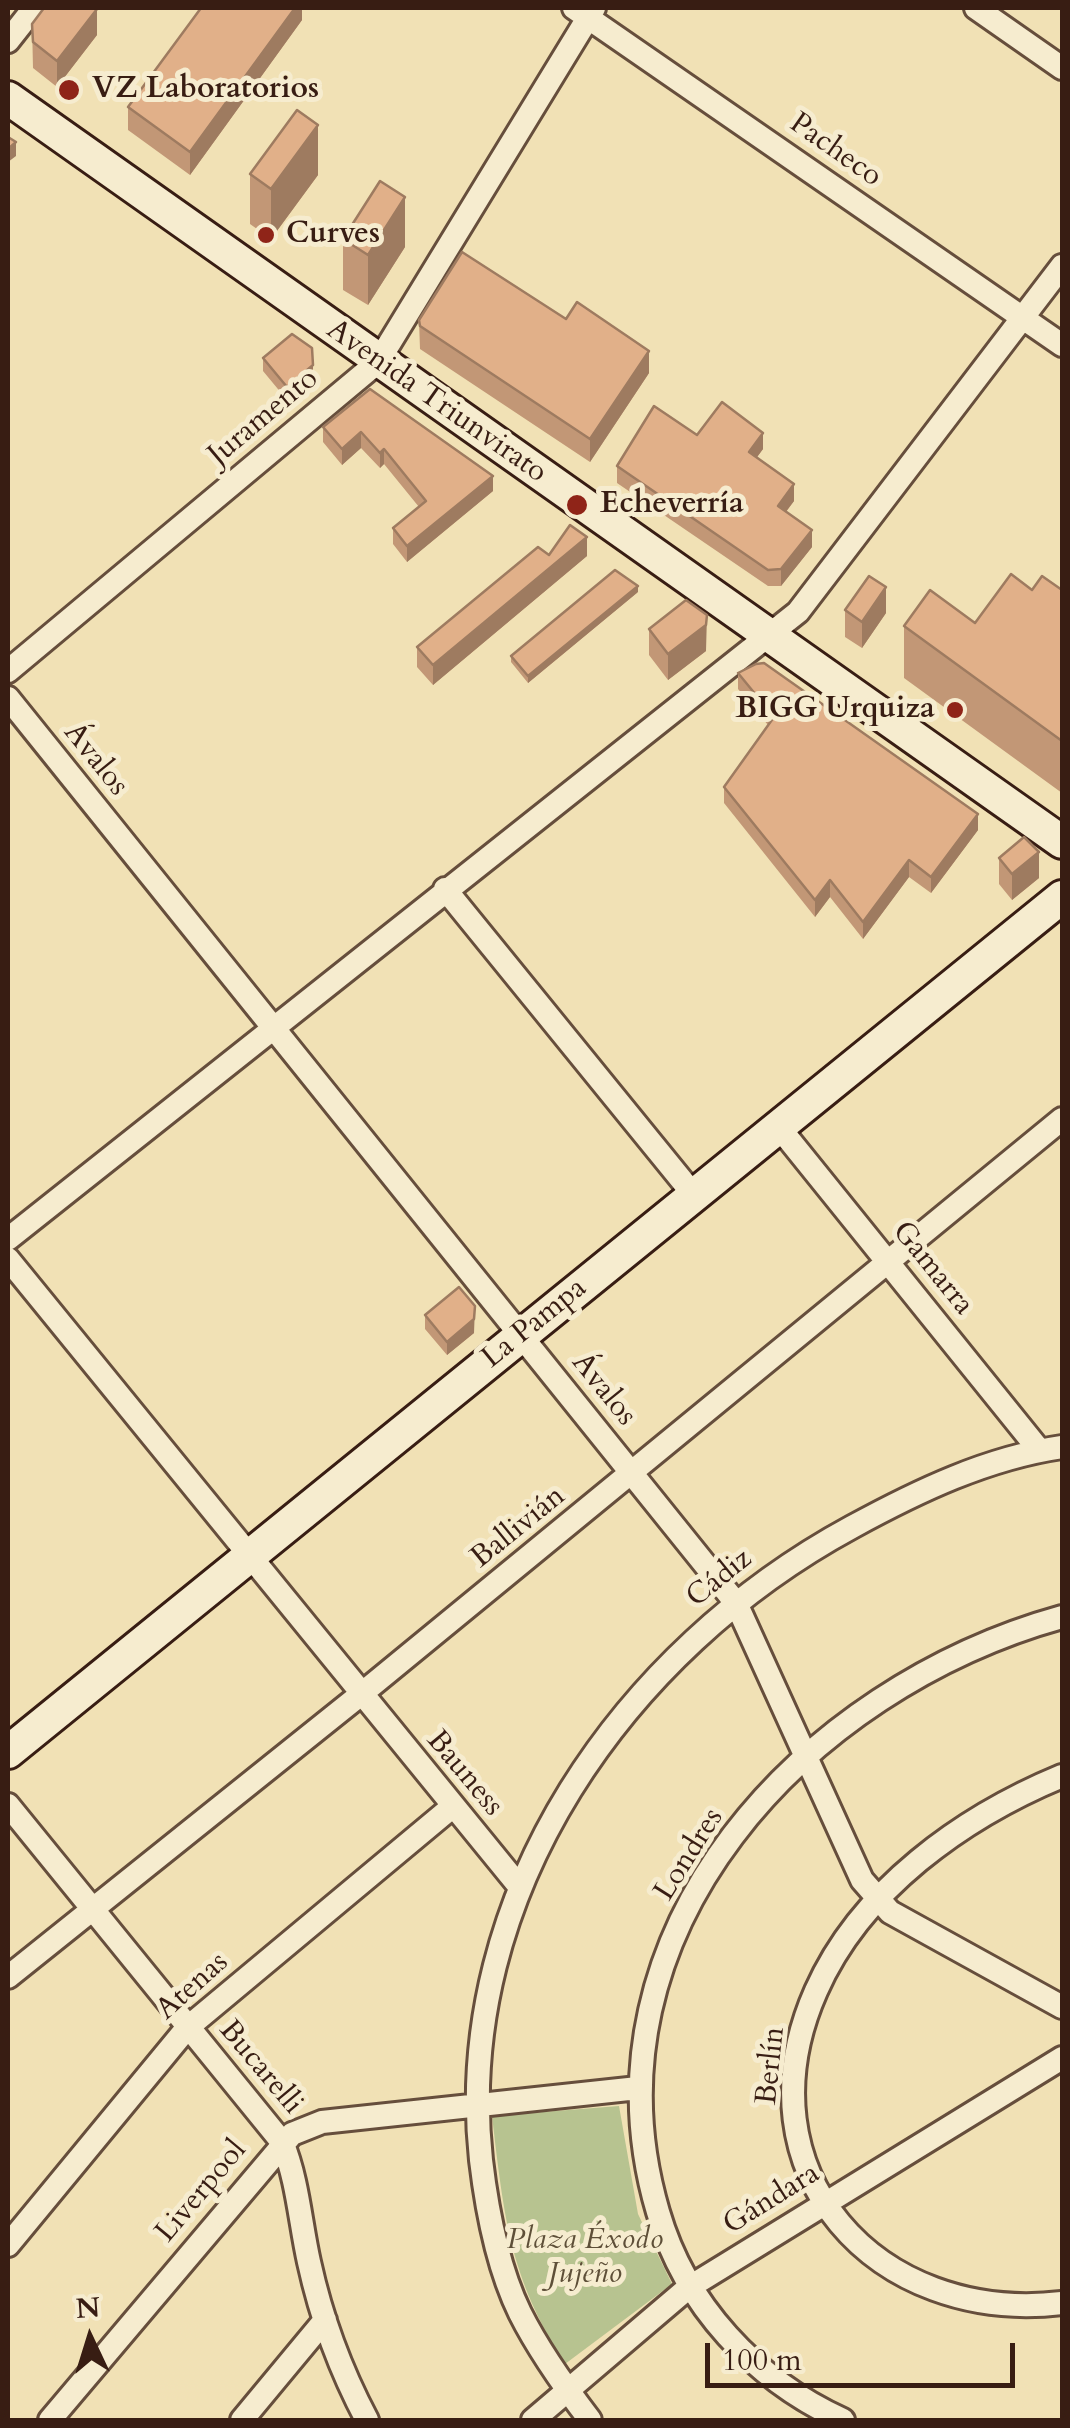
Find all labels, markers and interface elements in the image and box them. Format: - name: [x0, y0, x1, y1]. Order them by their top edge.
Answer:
- place label: VZ Laboratorios: [92, 72, 319, 108]
- marker: VZ Laboratorios: [56, 77, 82, 103]
- street label: Pacheco: [782, 106, 888, 196]
- place label: Curves: [286, 217, 380, 253]
- marker: Curves: [255, 224, 277, 246]
- street label: Avenida Triunvirato: [319, 312, 553, 492]
- street label: Juramento: [202, 362, 326, 474]
- place label: Echeverría: [600, 487, 744, 523]
- marker: Echeverría: [564, 492, 590, 518]
- place label: BIGG Urquiza: [735, 692, 935, 728]
- marker: BIGG Urquiza: [944, 699, 966, 721]
- street label: Ávalos: [55, 716, 135, 804]
- street label: Gamarra: [883, 1215, 981, 1323]
- street label: La Pampa: [475, 1271, 595, 1377]
- street label: Ávalos: [563, 1346, 643, 1434]
- street label: Ballivián: [465, 1479, 573, 1577]
- street label: Cádiz: [680, 1542, 760, 1616]
- street label: Bauness: [418, 1724, 510, 1824]
- street label: Londres: [648, 1802, 732, 1908]
- street label: Atenas: [150, 1945, 236, 2029]
- street label: Bucarelli: [210, 2014, 310, 2122]
- street label: Berlín: [750, 2025, 794, 2107]
- street label: Liverpool: [149, 2134, 255, 2250]
- street label: Gándara: [717, 2156, 827, 2244]
- park label: Plaza Éxodo Jujeño: [507, 2223, 663, 2294]
- north arrow: [40, 2288, 140, 2388]
- text: N: [74, 2288, 101, 2328]
- scale bar: [710, 2323, 1020, 2385]
- text: 100 m: [722, 2340, 802, 2381]

